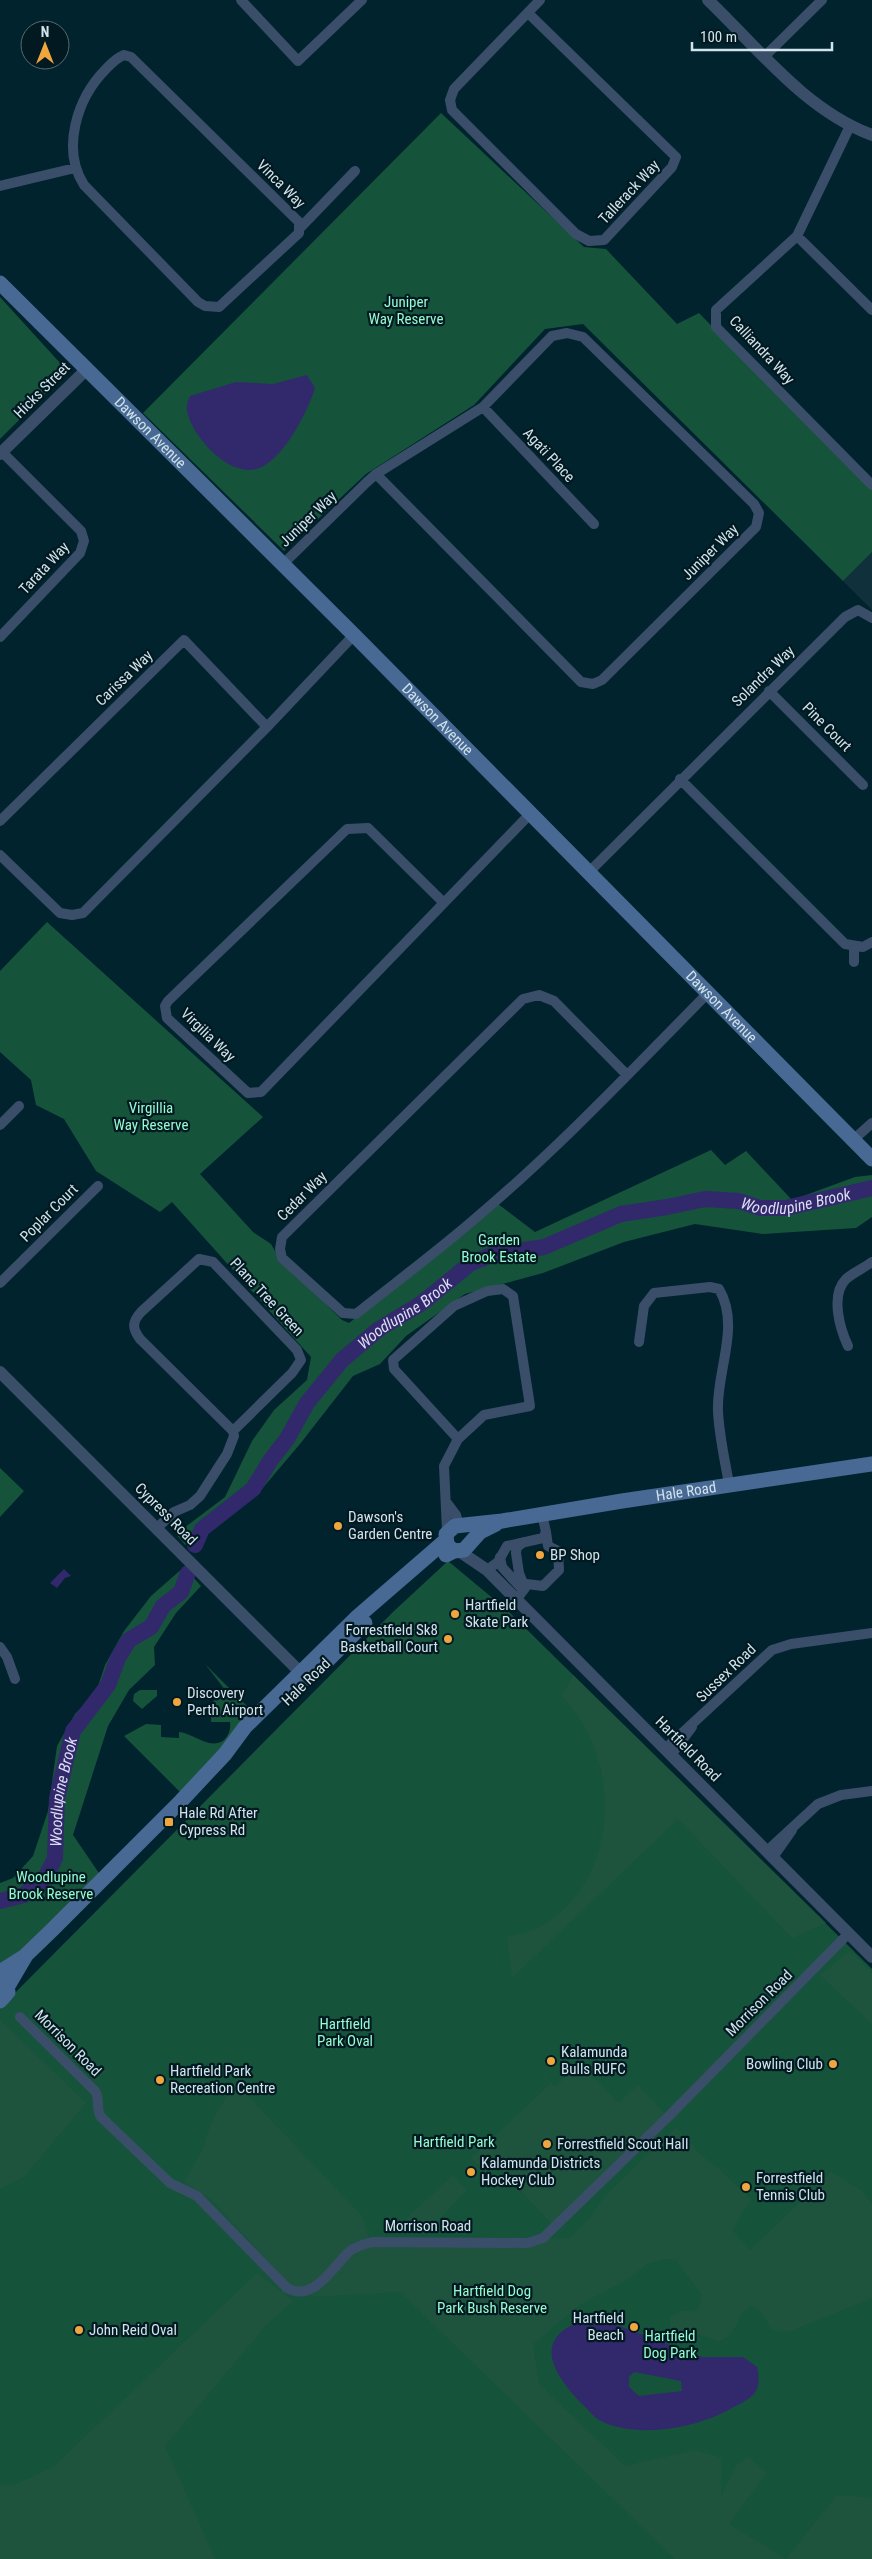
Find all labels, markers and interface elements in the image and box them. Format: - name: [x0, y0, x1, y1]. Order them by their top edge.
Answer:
- north arrow: [20, 20, 70, 70]
- scale bar: [692, 20, 832, 52]
- text: N: [41, 24, 49, 40]
- text: 100 m: [700, 28, 737, 46]
- street label: Vinca Way: [253, 156, 309, 212]
- street label: Tallerack Way: [595, 156, 663, 228]
- park label: Juniper Way Reserve: [369, 293, 443, 328]
- street label: Calliandra Way: [726, 312, 798, 388]
- street label: Hicks Street: [10, 358, 74, 422]
- street label: Dawson Avenue: [111, 393, 190, 472]
- street label: Agati Place: [519, 424, 579, 486]
- street label: Juniper Way: [276, 487, 340, 551]
- street label: Juniper Way: [678, 520, 742, 584]
- street label: Tarata Way: [15, 538, 73, 598]
- street label: Solandra Way: [728, 642, 798, 710]
- street label: Carissa Way: [92, 646, 156, 710]
- street label: Dawson Avenue: [398, 680, 477, 759]
- street label: Pine Court: [799, 699, 855, 755]
- street label: Dawson Avenue: [682, 967, 761, 1046]
- street label: Virgilia Way: [177, 1005, 239, 1065]
- park label: Virgillia Way Reserve: [114, 1099, 188, 1134]
- street label: Cedar Way: [273, 1167, 331, 1225]
- street label: Poplar Court: [16, 1180, 82, 1246]
- water label: Woodlupine Brook: [739, 1184, 853, 1218]
- park label: Garden Brook Estate: [461, 1231, 537, 1266]
- street label: Plane Tree Green: [226, 1254, 308, 1340]
- water label: Woodlupine Brook: [354, 1273, 457, 1353]
- street label: Hale Road: [655, 1478, 717, 1505]
- street label: Cypress Road: [131, 1479, 201, 1549]
- place label: Dawson's Garden Centre: [348, 1508, 432, 1543]
- marker: Dawson's Garden Centre: [332, 1520, 344, 1532]
- place label: BP Shop: [550, 1546, 600, 1564]
- marker: BP Shop: [534, 1549, 546, 1561]
- place label: Hartfield Skate Park: [465, 1596, 529, 1631]
- marker: Hartfield Skate Park: [449, 1608, 461, 1620]
- place label: Forrestfield Sk8 Basketball Court: [340, 1621, 438, 1656]
- marker: Forrestfield Sk8 Basketball Court: [442, 1633, 454, 1645]
- street label: Sussex Road: [692, 1640, 760, 1706]
- street label: Hale Road: [278, 1655, 334, 1709]
- place label: Discovery Perth Airport: [187, 1684, 263, 1719]
- marker: Discovery Perth Airport: [171, 1696, 183, 1708]
- street label: Hartfield Road: [652, 1713, 724, 1785]
- water label: Woodlupine Brook: [46, 1734, 81, 1847]
- place label: Hale Rd After Cypress Rd: [179, 1804, 258, 1839]
- marker: Hale Rd After Cypress Rd: [163, 1816, 175, 1828]
- park label: Woodlupine Brook Reserve: [9, 1868, 93, 1903]
- street label: Morrison Road: [722, 1966, 796, 2040]
- street label: Morrison Road: [31, 2006, 105, 2080]
- park label: Hartfield Park Oval: [317, 2015, 373, 2050]
- place label: Kalamunda Bulls RUFC: [561, 2043, 627, 2078]
- marker: Kalamunda Bulls RUFC: [545, 2055, 557, 2067]
- place label: Bowling Club: [746, 2055, 823, 2073]
- marker: Bowling Club: [827, 2058, 839, 2070]
- place label: Hartfield Park Recreation Centre: [170, 2062, 275, 2097]
- marker: Hartfield Park Recreation Centre: [154, 2074, 166, 2086]
- park label: Hartfield Park: [413, 2133, 495, 2151]
- place label: Forrestfield Scout Hall: [557, 2135, 688, 2153]
- marker: Forrestfield Scout Hall: [541, 2138, 553, 2150]
- place label: Kalamunda Districts Hockey Club: [481, 2154, 601, 2189]
- marker: Kalamunda Districts Hockey Club: [465, 2166, 477, 2178]
- place label: Forrestfield Tennis Club: [756, 2169, 825, 2204]
- marker: Forrestfield Tennis Club: [740, 2181, 752, 2193]
- street label: Morrison Road: [385, 2217, 471, 2235]
- park label: Hartfield Dog Park Bush Reserve: [437, 2282, 547, 2317]
- place label: Hartfield Beach: [573, 2309, 624, 2344]
- place label: John Reid Oval: [89, 2321, 177, 2339]
- marker: Hartfield Beach: [628, 2321, 640, 2333]
- marker: John Reid Oval: [73, 2324, 85, 2336]
- park label: Hartfield Dog Park: [643, 2327, 697, 2362]

